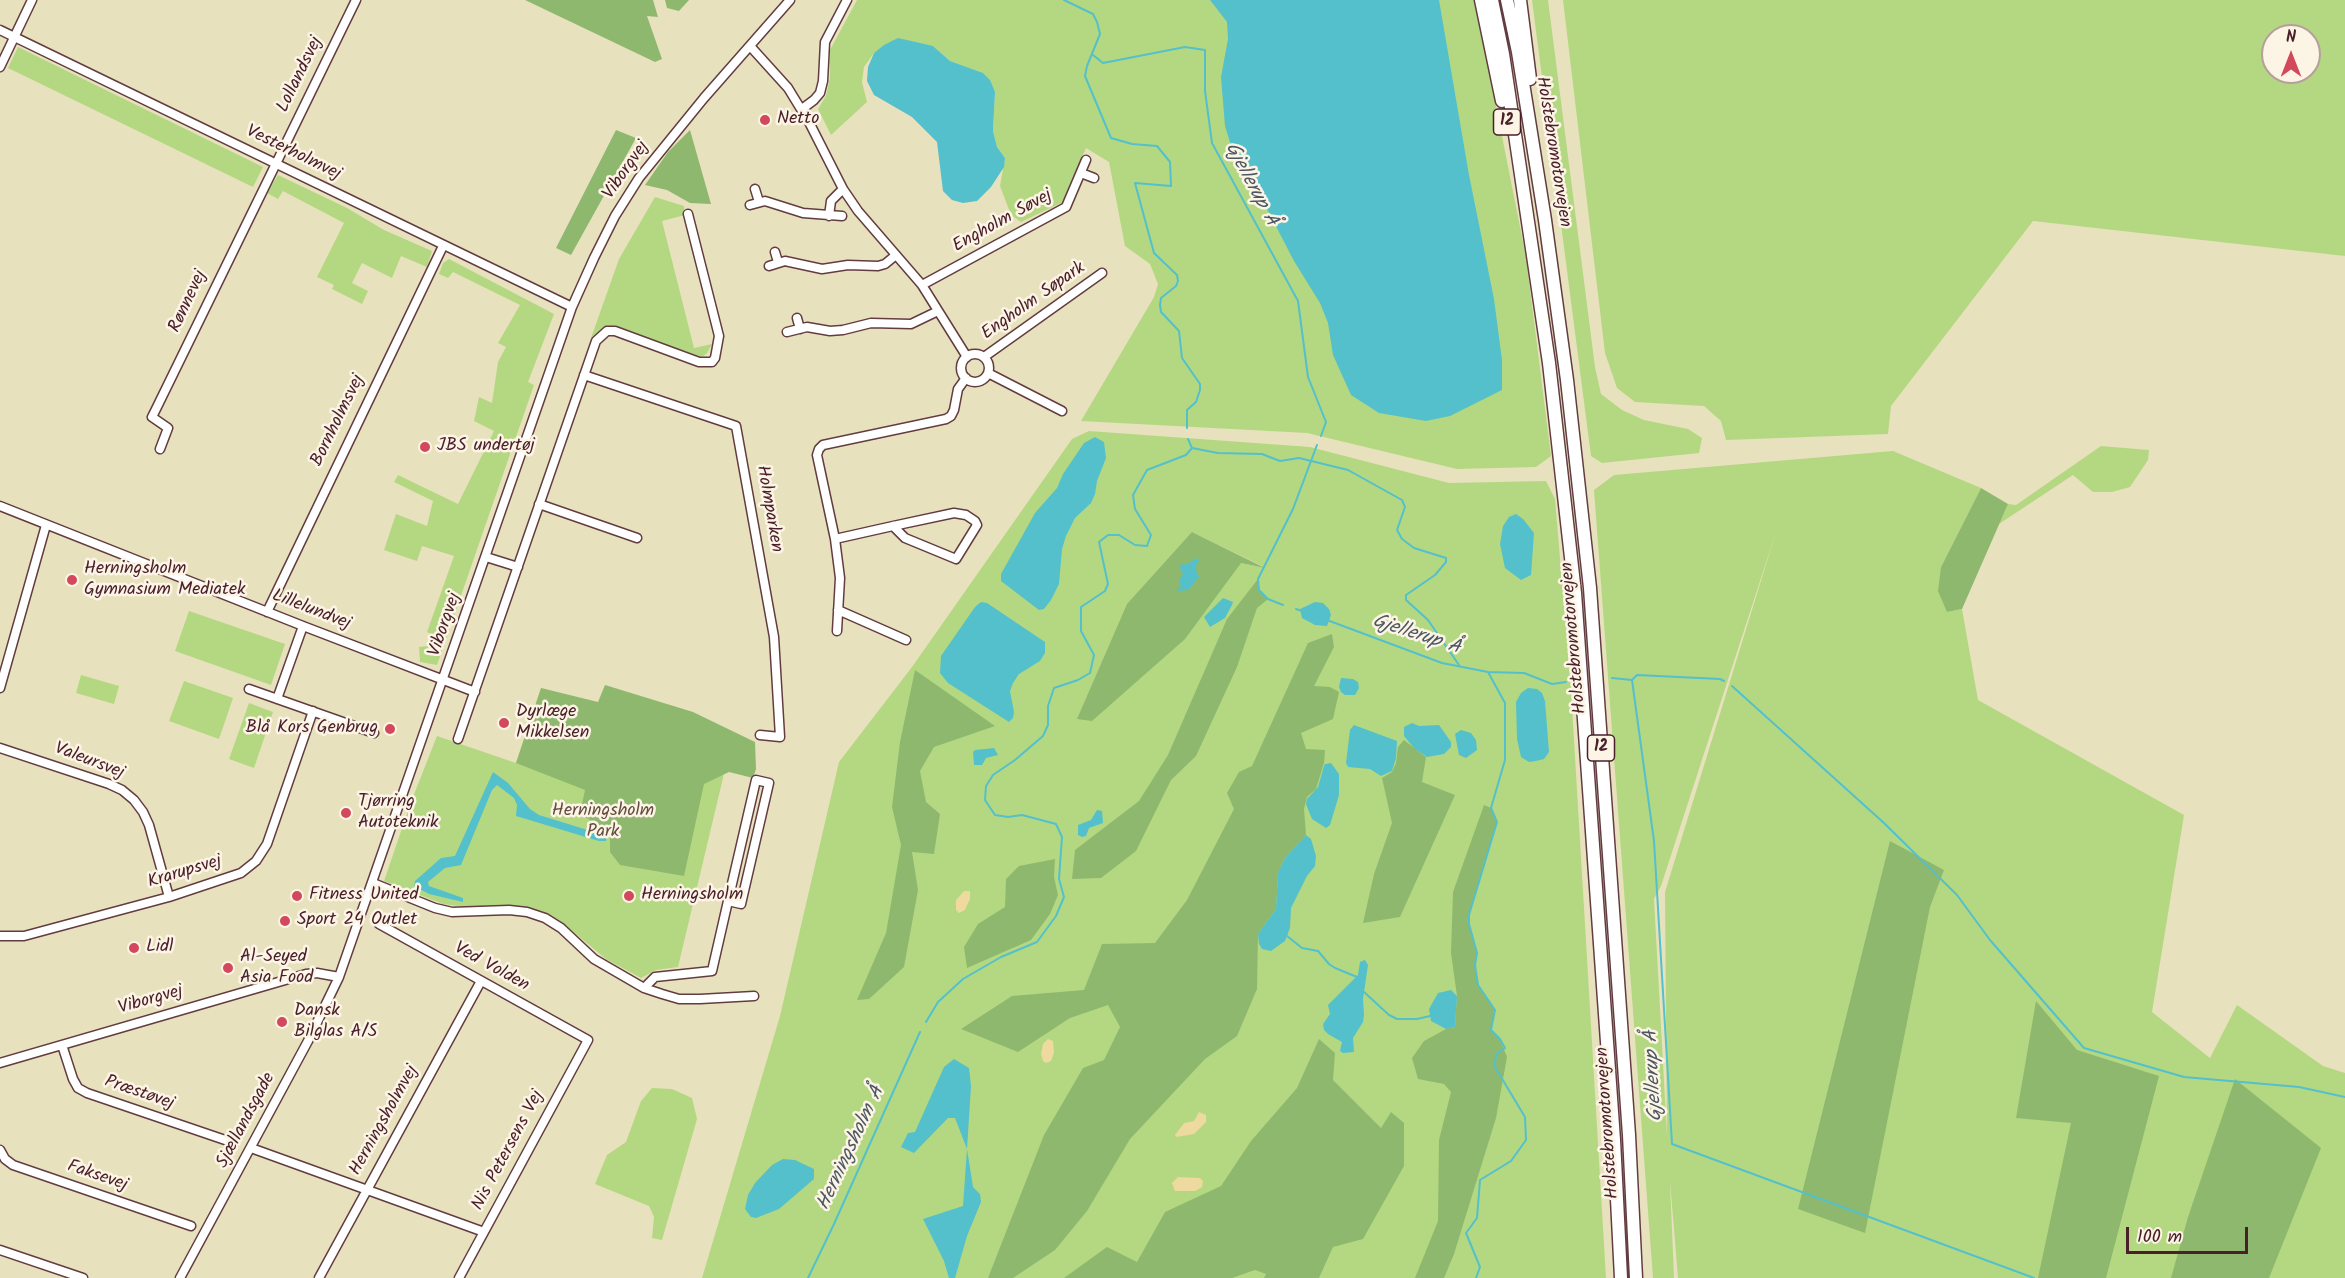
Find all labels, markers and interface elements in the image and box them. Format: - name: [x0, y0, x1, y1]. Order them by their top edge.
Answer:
- north arrow: [2261, 24, 2321, 84]
- text: N: [2286, 25, 2296, 50]
- street label: Lollandsvej: [273, 34, 329, 116]
- street label: Holstebromotorvejen: [1529, 75, 1575, 229]
- place label: Netto: [777, 109, 819, 131]
- road number: 12: [1494, 109, 1520, 135]
- marker: Netto: [758, 113, 772, 127]
- street label: Vesterholmvej: [242, 122, 344, 186]
- street label: Viborgvej: [599, 138, 655, 204]
- water label: Gjellerup Å: [1218, 139, 1282, 231]
- street label: Engholm Søvej: [949, 186, 1057, 258]
- street label: Engholm Søpark: [978, 258, 1090, 346]
- street label: Rønnevej: [165, 267, 213, 337]
- street label: Bornholmsvej: [307, 371, 371, 471]
- place label: JBS undertøj: [437, 436, 535, 458]
- marker: JBS undertøj: [418, 440, 432, 454]
- street label: Holmparken: [750, 464, 786, 554]
- place label: Herningsholm Gymnasium Mediatek: [84, 559, 245, 602]
- street label: Holstebromotorvejen: [1558, 561, 1592, 715]
- marker: Herningsholm Gymnasium Mediatek: [65, 573, 79, 587]
- street label: Lillelundvej: [268, 586, 354, 636]
- street label: Viborgvej: [425, 590, 467, 660]
- water label: Gjellerup Å: [1369, 611, 1463, 661]
- place label: Dyrlæge Mikkelsen: [516, 702, 589, 744]
- marker: Dyrlæge Mikkelsen: [497, 716, 511, 730]
- place label: Blå Kors Genbrug: [245, 718, 378, 740]
- marker: Blå Kors Genbrug: [383, 722, 397, 736]
- road number: 12: [1588, 735, 1614, 761]
- street label: Valeursvej: [51, 739, 127, 785]
- place label: Tjørring Autoteknik: [358, 792, 439, 834]
- park label: Herningsholm Park: [552, 801, 654, 844]
- marker: Tjørring Autoteknik: [339, 806, 353, 820]
- street label: Krarupsvej: [145, 852, 225, 894]
- place label: Fitness United: [309, 885, 419, 907]
- place label: Herningsholm: [641, 885, 743, 907]
- marker: Fitness United: [290, 889, 304, 903]
- marker: Herningsholm: [622, 889, 636, 903]
- place label: Sport 24 Outlet: [297, 910, 417, 932]
- marker: Sport 24 Outlet: [278, 914, 292, 928]
- place label: Lidl: [146, 937, 174, 959]
- street label: Ved Volden: [450, 939, 532, 997]
- marker: Lidl: [127, 941, 141, 955]
- place label: Al-Seyed Asia Food: [240, 947, 313, 990]
- marker: Al-Seyed Asia Food: [221, 961, 235, 975]
- street label: Viborgvej: [116, 981, 186, 1021]
- place label: Dansk Bilglas A/S: [294, 1001, 377, 1044]
- marker: Dansk Bilglas A/S: [275, 1015, 289, 1029]
- water label: Gjellerup Å: [1641, 1030, 1669, 1122]
- street label: Holstebromotorvejen: [1593, 1046, 1625, 1200]
- street label: Herningsholmvej: [346, 1062, 424, 1180]
- street label: Sjællandsgade: [213, 1070, 281, 1172]
- street label: Præstøvej: [101, 1072, 177, 1116]
- water label: Herningsholm Å: [813, 1083, 891, 1215]
- street label: Nis Petersens Vej: [468, 1087, 550, 1215]
- street label: Faksevej: [64, 1157, 130, 1197]
- scale bar: [2129, 1215, 2250, 1253]
- text: 100 m: [2137, 1223, 2182, 1252]

